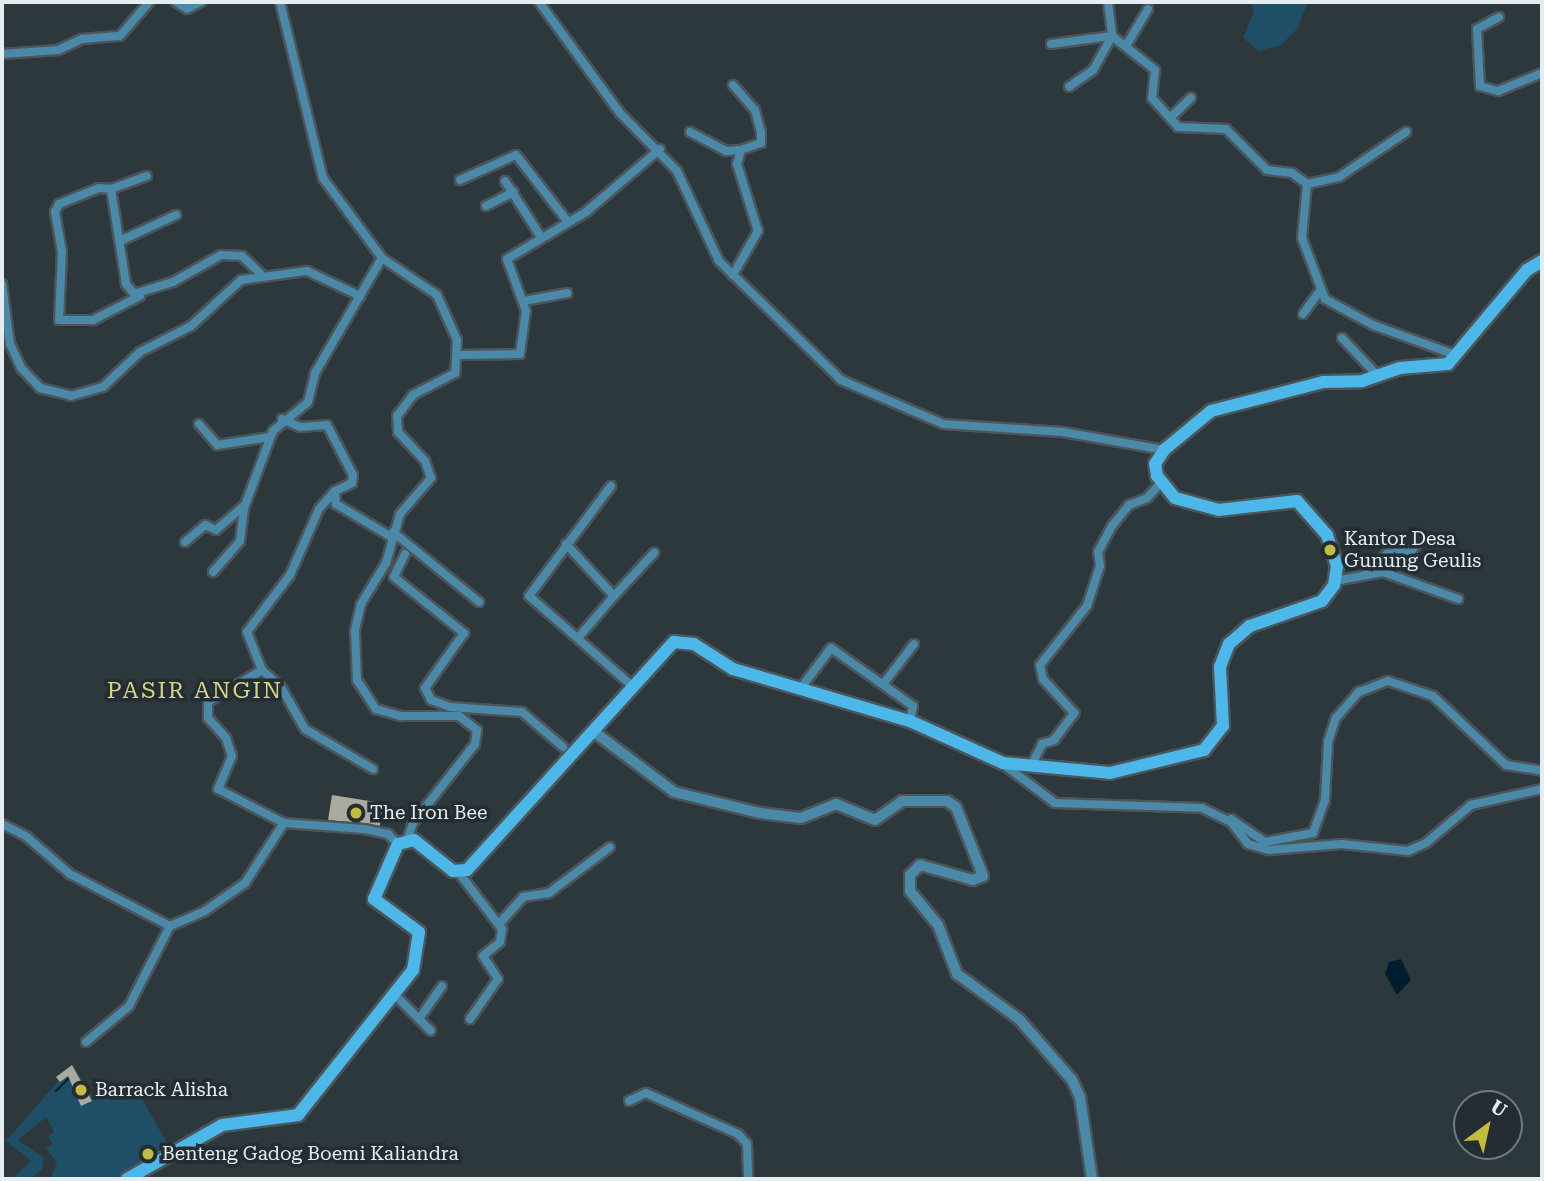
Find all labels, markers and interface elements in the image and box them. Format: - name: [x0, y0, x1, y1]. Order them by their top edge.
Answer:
- place label: Kantor Desa Gunung Geulis: [1344, 528, 1481, 572]
- marker: Kantor Desa Gunung Geulis: [1322, 542, 1338, 558]
- district label: PASIR ANGIN: [108, 677, 282, 705]
- place label: The Iron Bee: [370, 802, 487, 824]
- marker: The Iron Bee: [348, 805, 364, 821]
- place label: Barrack Alisha: [95, 1079, 228, 1101]
- marker: Barrack Alisha: [73, 1082, 89, 1098]
- north arrow: [1453, 1090, 1523, 1160]
- text: U: [1486, 1095, 1511, 1122]
- place label: Benteng Gadog Boemi Kaliandra: [162, 1143, 459, 1165]
- marker: Benteng Gadog Boemi Kaliandra: [140, 1146, 156, 1162]

